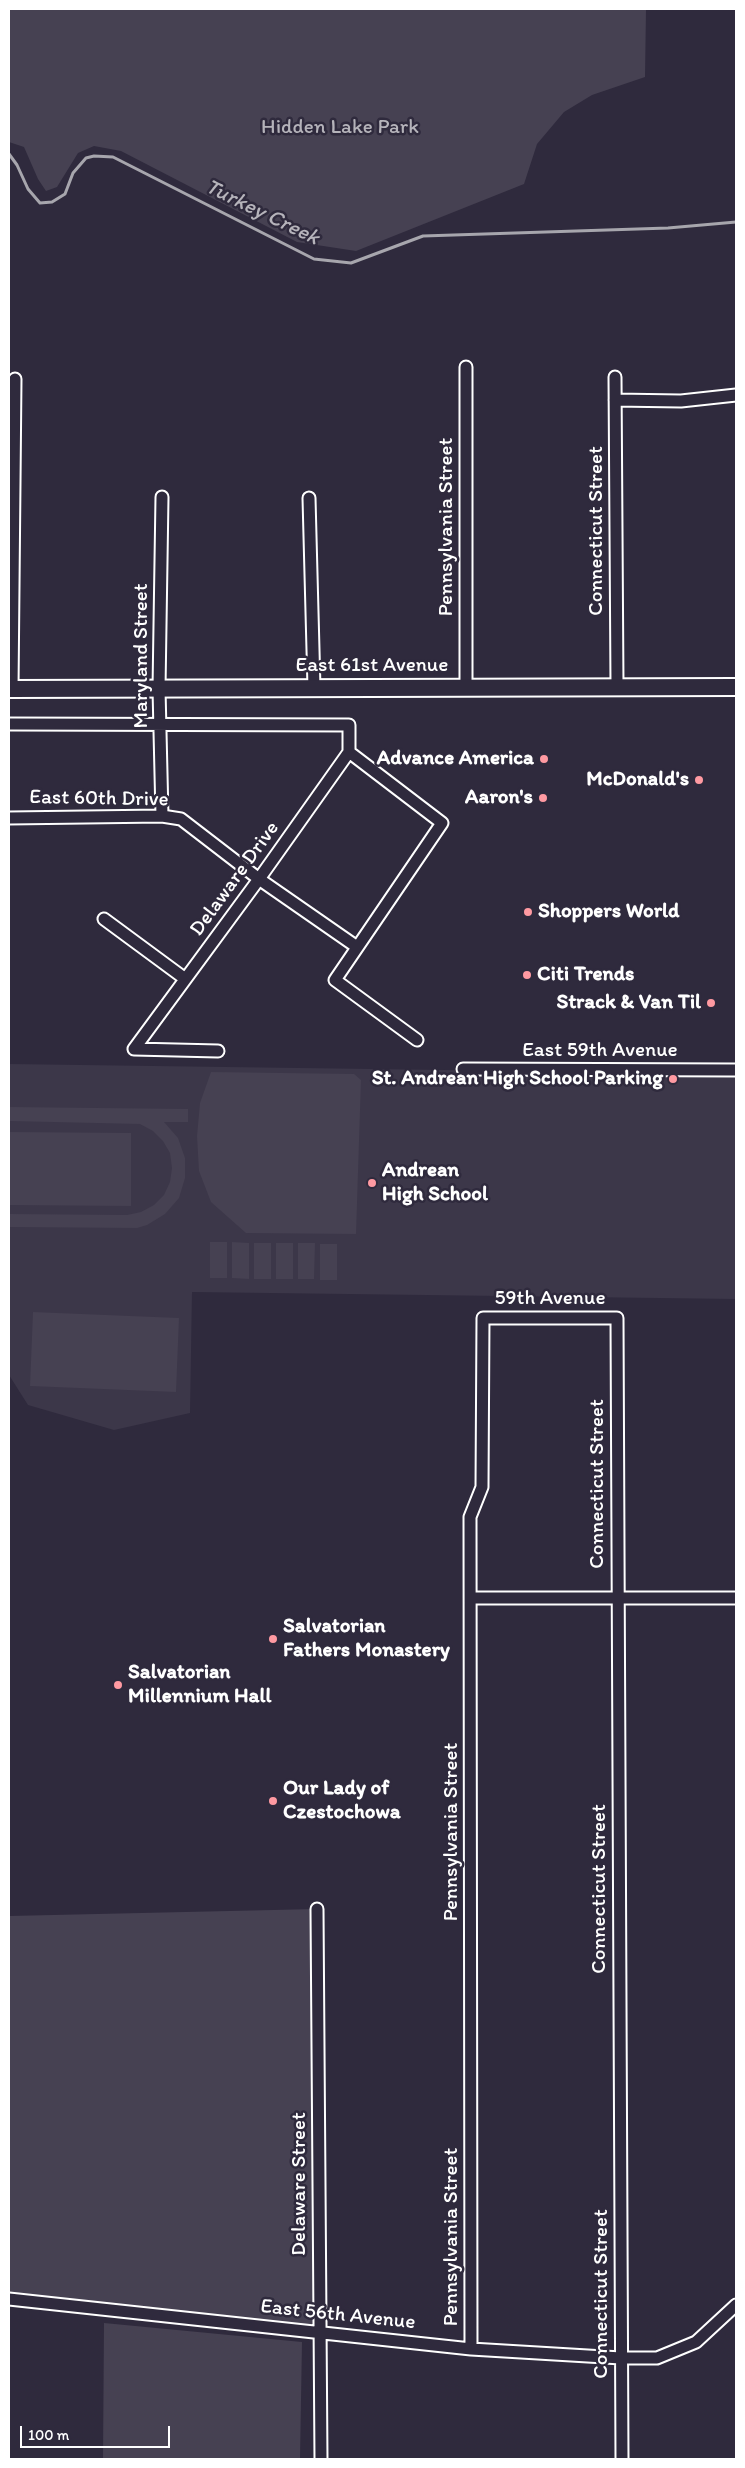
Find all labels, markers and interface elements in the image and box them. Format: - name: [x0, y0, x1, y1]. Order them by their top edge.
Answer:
- park label: Hidden Lake Park: [261, 115, 419, 141]
- water label: Turkey Creek: [201, 174, 323, 252]
- street label: Pennsylvania Street: [434, 438, 460, 616]
- street label: Connecticut Street: [584, 446, 610, 616]
- street label: Maryland Street: [129, 583, 155, 729]
- street label: East 61st Avenue: [296, 653, 448, 679]
- place label: Advance America: [377, 746, 534, 772]
- marker: Advance America: [538, 753, 550, 765]
- place label: McDonald's: [586, 767, 689, 793]
- marker: McDonald's: [693, 774, 705, 786]
- street label: East 60th Drive: [29, 785, 169, 813]
- place label: Aaron's: [465, 785, 533, 811]
- marker: Aaron's: [537, 792, 549, 804]
- street label: Delaware Drive: [185, 817, 285, 941]
- place label: Shoppers World: [538, 899, 679, 925]
- marker: Shoppers World: [522, 906, 534, 918]
- place label: Citi Trends: [537, 962, 634, 988]
- marker: Citi Trends: [521, 969, 533, 981]
- place label: Strack & Van Til: [557, 990, 701, 1016]
- marker: Strack & Van Til: [705, 997, 717, 1009]
- street label: East 59th Avenue: [522, 1038, 678, 1064]
- place label: St. Andrean High School Parking: [372, 1066, 663, 1092]
- marker: St. Andrean High School Parking: [667, 1073, 679, 1085]
- place label: Andrean High School: [382, 1158, 488, 1208]
- marker: Andrean High School: [366, 1177, 378, 1189]
- street label: 59th Avenue: [494, 1286, 606, 1312]
- street label: Connecticut Street: [585, 1399, 611, 1569]
- place label: Salvatorian Fathers Monastery: [283, 1614, 450, 1664]
- marker: Salvatorian Fathers Monastery: [267, 1633, 279, 1645]
- place label: Salvatorian Millennium Hall: [128, 1660, 271, 1710]
- marker: Salvatorian Millennium Hall: [112, 1679, 124, 1691]
- street label: Pennsylvania Street: [439, 1743, 465, 1921]
- place label: Our Lady of Czestochowa: [283, 1776, 401, 1826]
- marker: Our Lady of Czestochowa: [267, 1795, 279, 1807]
- street label: Connecticut Street: [587, 1804, 613, 1974]
- street label: Delaware Street: [287, 2112, 313, 2256]
- street label: Pennsylvania Street: [439, 2148, 465, 2326]
- street label: Connecticut Street: [589, 2209, 615, 2379]
- street label: East 56th Avenue: [259, 2294, 417, 2336]
- scale bar: [22, 2416, 172, 2448]
- text: 100 m: [28, 2426, 69, 2444]

